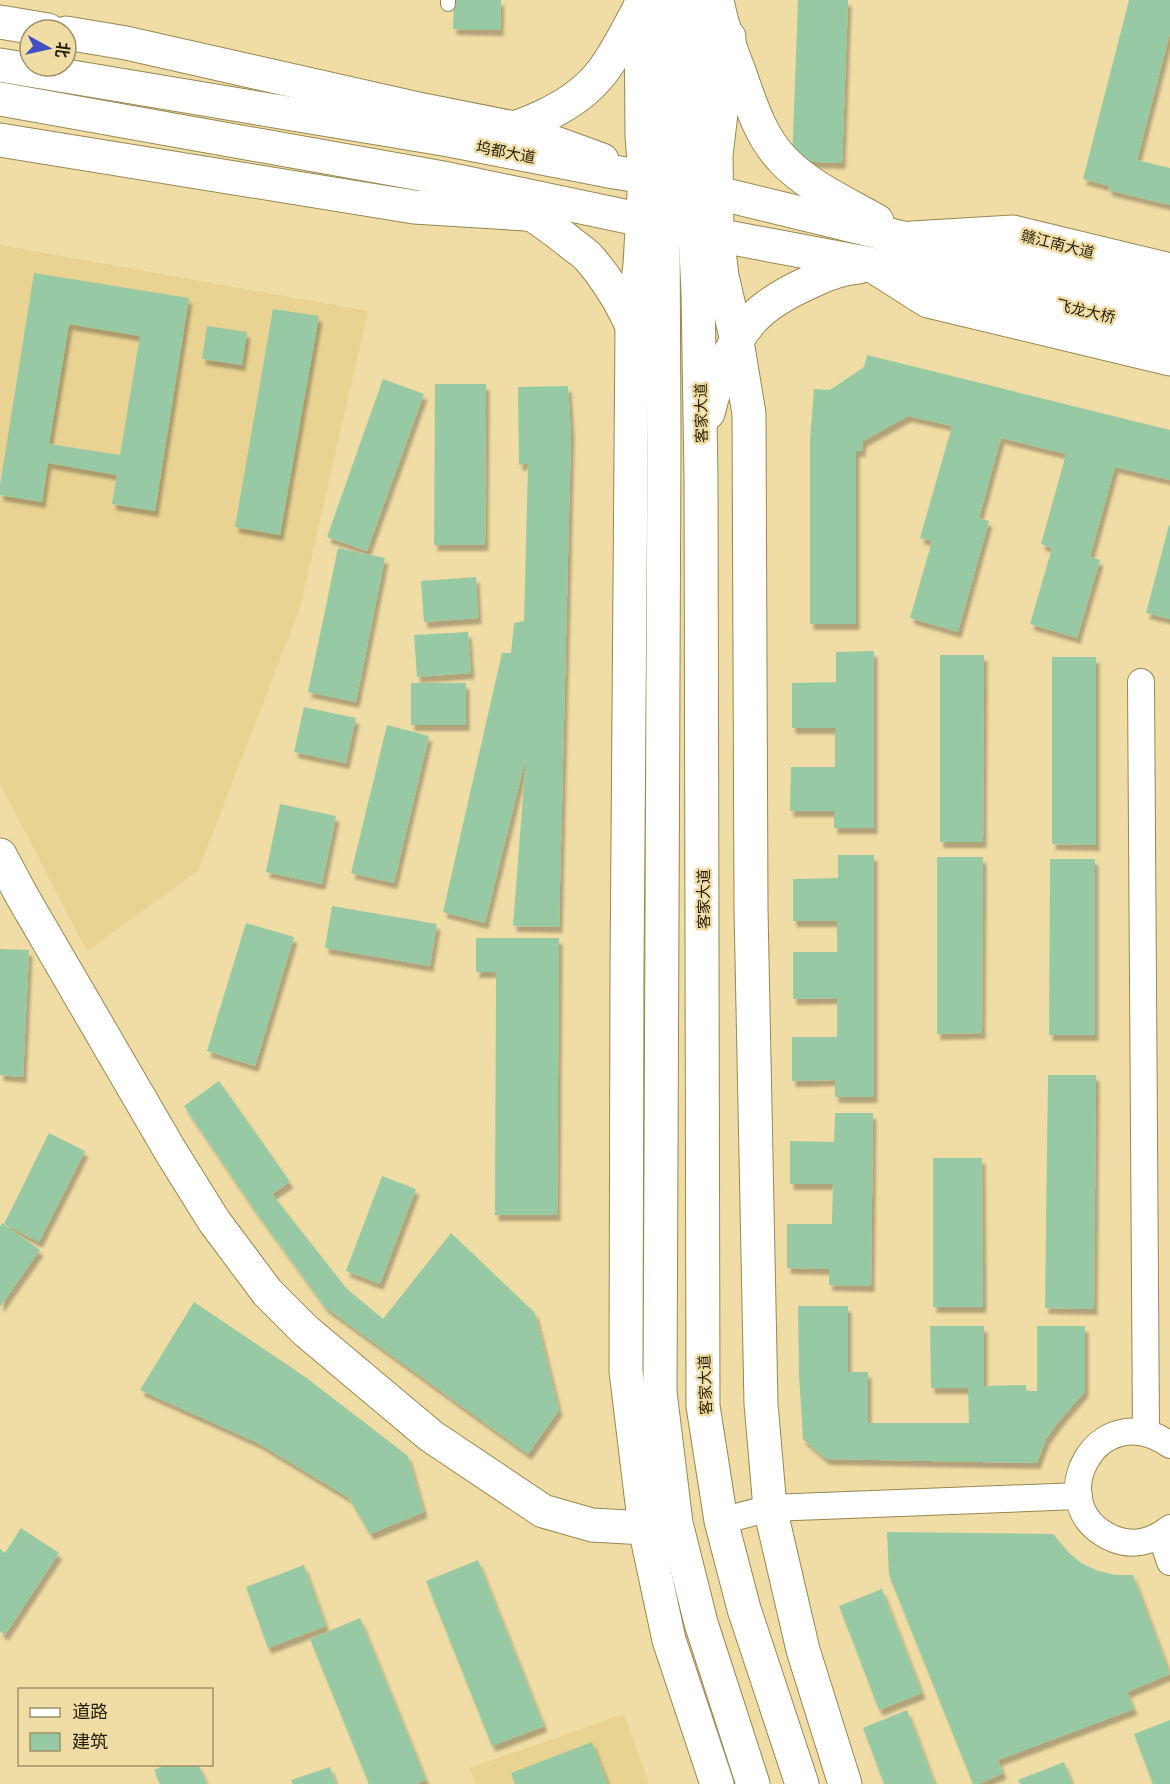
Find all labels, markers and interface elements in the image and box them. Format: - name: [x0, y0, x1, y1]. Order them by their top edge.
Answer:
- north arrow: [18, 18, 78, 78]
- text: 北: [51, 41, 77, 60]
- street label: 坞都大道: [475, 135, 537, 167]
- street label: 赣江南大道: [1019, 224, 1097, 262]
- street label: 飞龙大桥: [1054, 293, 1118, 327]
- street label: 客家大道: [689, 383, 711, 443]
- street label: 客家大道: [692, 869, 713, 929]
- street label: 客家大道: [692, 1355, 716, 1415]
- legend: [18, 1688, 213, 1766]
- text: 道路: [72, 1697, 108, 1723]
- text: 建筑: [72, 1727, 108, 1753]

